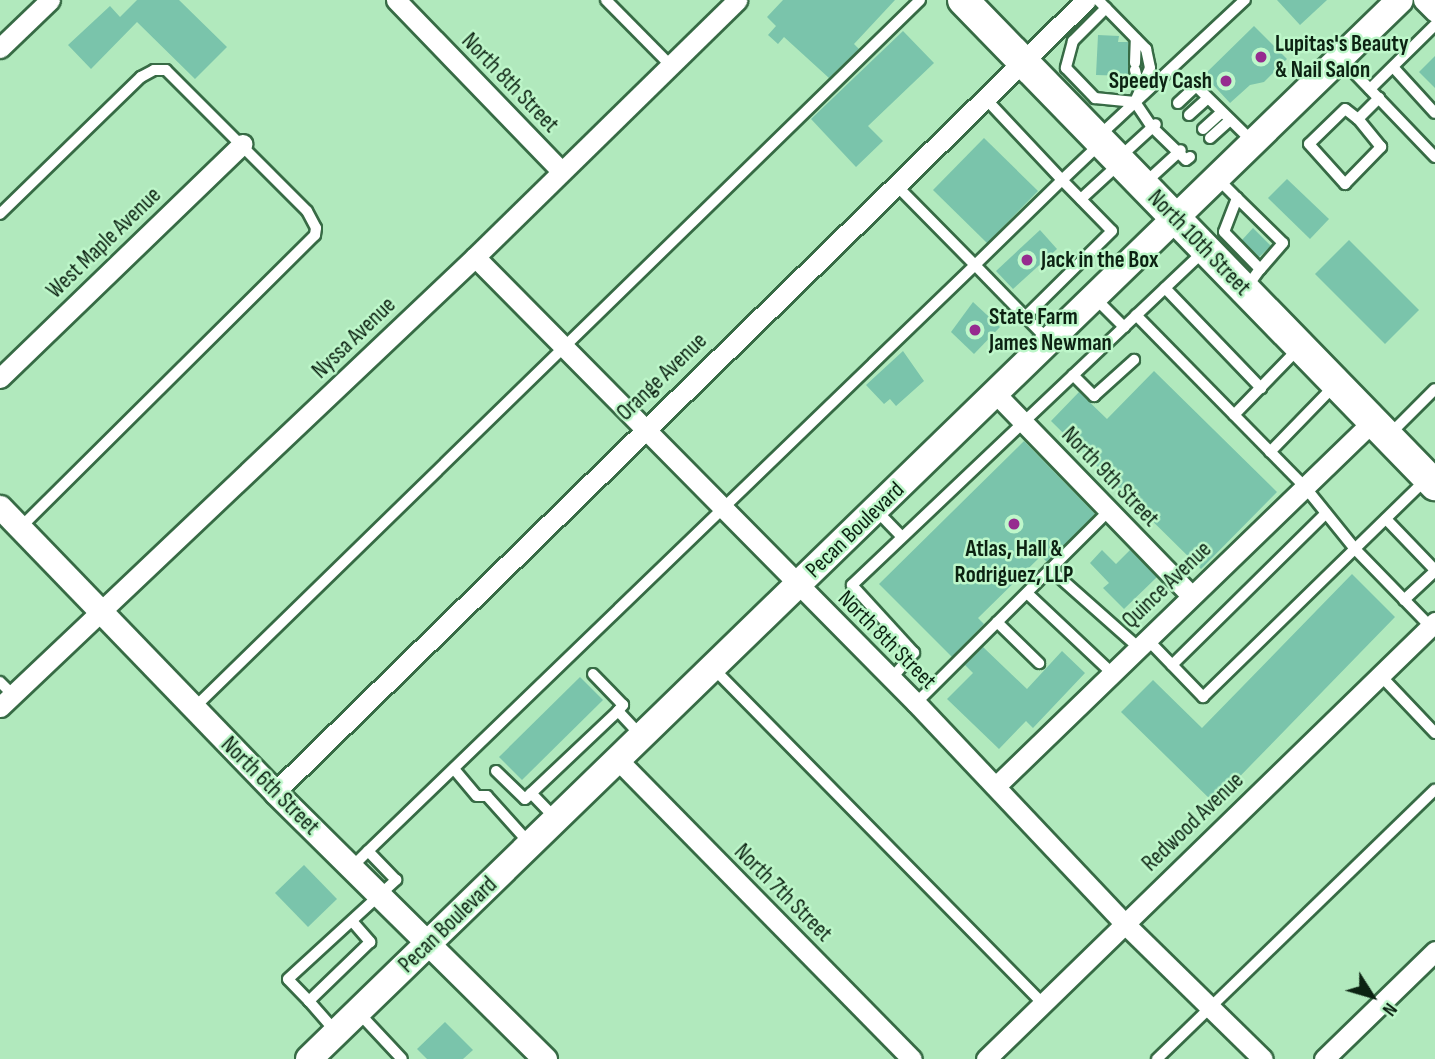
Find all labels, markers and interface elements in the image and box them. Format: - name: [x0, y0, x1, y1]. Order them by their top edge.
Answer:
- street label: North 8th Street: [456, 27, 564, 139]
- place label: Lupitas's Beauty & Nail Salon: [1275, 30, 1409, 84]
- marker: Lupitas's Beauty & Nail Salon: [1253, 49, 1269, 65]
- place label: Speedy Cash: [1109, 67, 1212, 95]
- marker: Speedy Cash: [1218, 73, 1234, 89]
- street label: West Maple Avenue: [41, 182, 167, 304]
- street label: North 10th Street: [1142, 184, 1256, 302]
- place label: Jack in the Box: [1041, 246, 1159, 274]
- marker: Jack in the Box: [1019, 252, 1035, 268]
- street label: Nyssa Avenue: [306, 291, 402, 385]
- place label: State Farm James Newman: [989, 303, 1112, 357]
- marker: State Farm James Newman: [967, 322, 983, 338]
- street label: Orange Avenue: [611, 327, 713, 427]
- street label: North 9th Street: [1056, 421, 1164, 533]
- street label: Pecan Boulevard: [800, 476, 910, 584]
- marker: Atlas, Hall & Rodriguez, LLP: [1006, 516, 1022, 532]
- place label: Atlas, Hall & Rodriguez, LLP: [955, 535, 1073, 589]
- street label: Quince Avenue: [1117, 536, 1217, 634]
- street label: North 8th Street: [832, 585, 942, 695]
- street label: North 6th Street: [215, 731, 325, 841]
- street label: Redwood Avenue: [1136, 767, 1250, 877]
- street label: North 7th Street: [728, 838, 838, 948]
- street label: Pecan Boulevard: [393, 871, 503, 979]
- north arrow: [1337, 961, 1407, 1031]
- text: N: [1377, 998, 1401, 1020]

